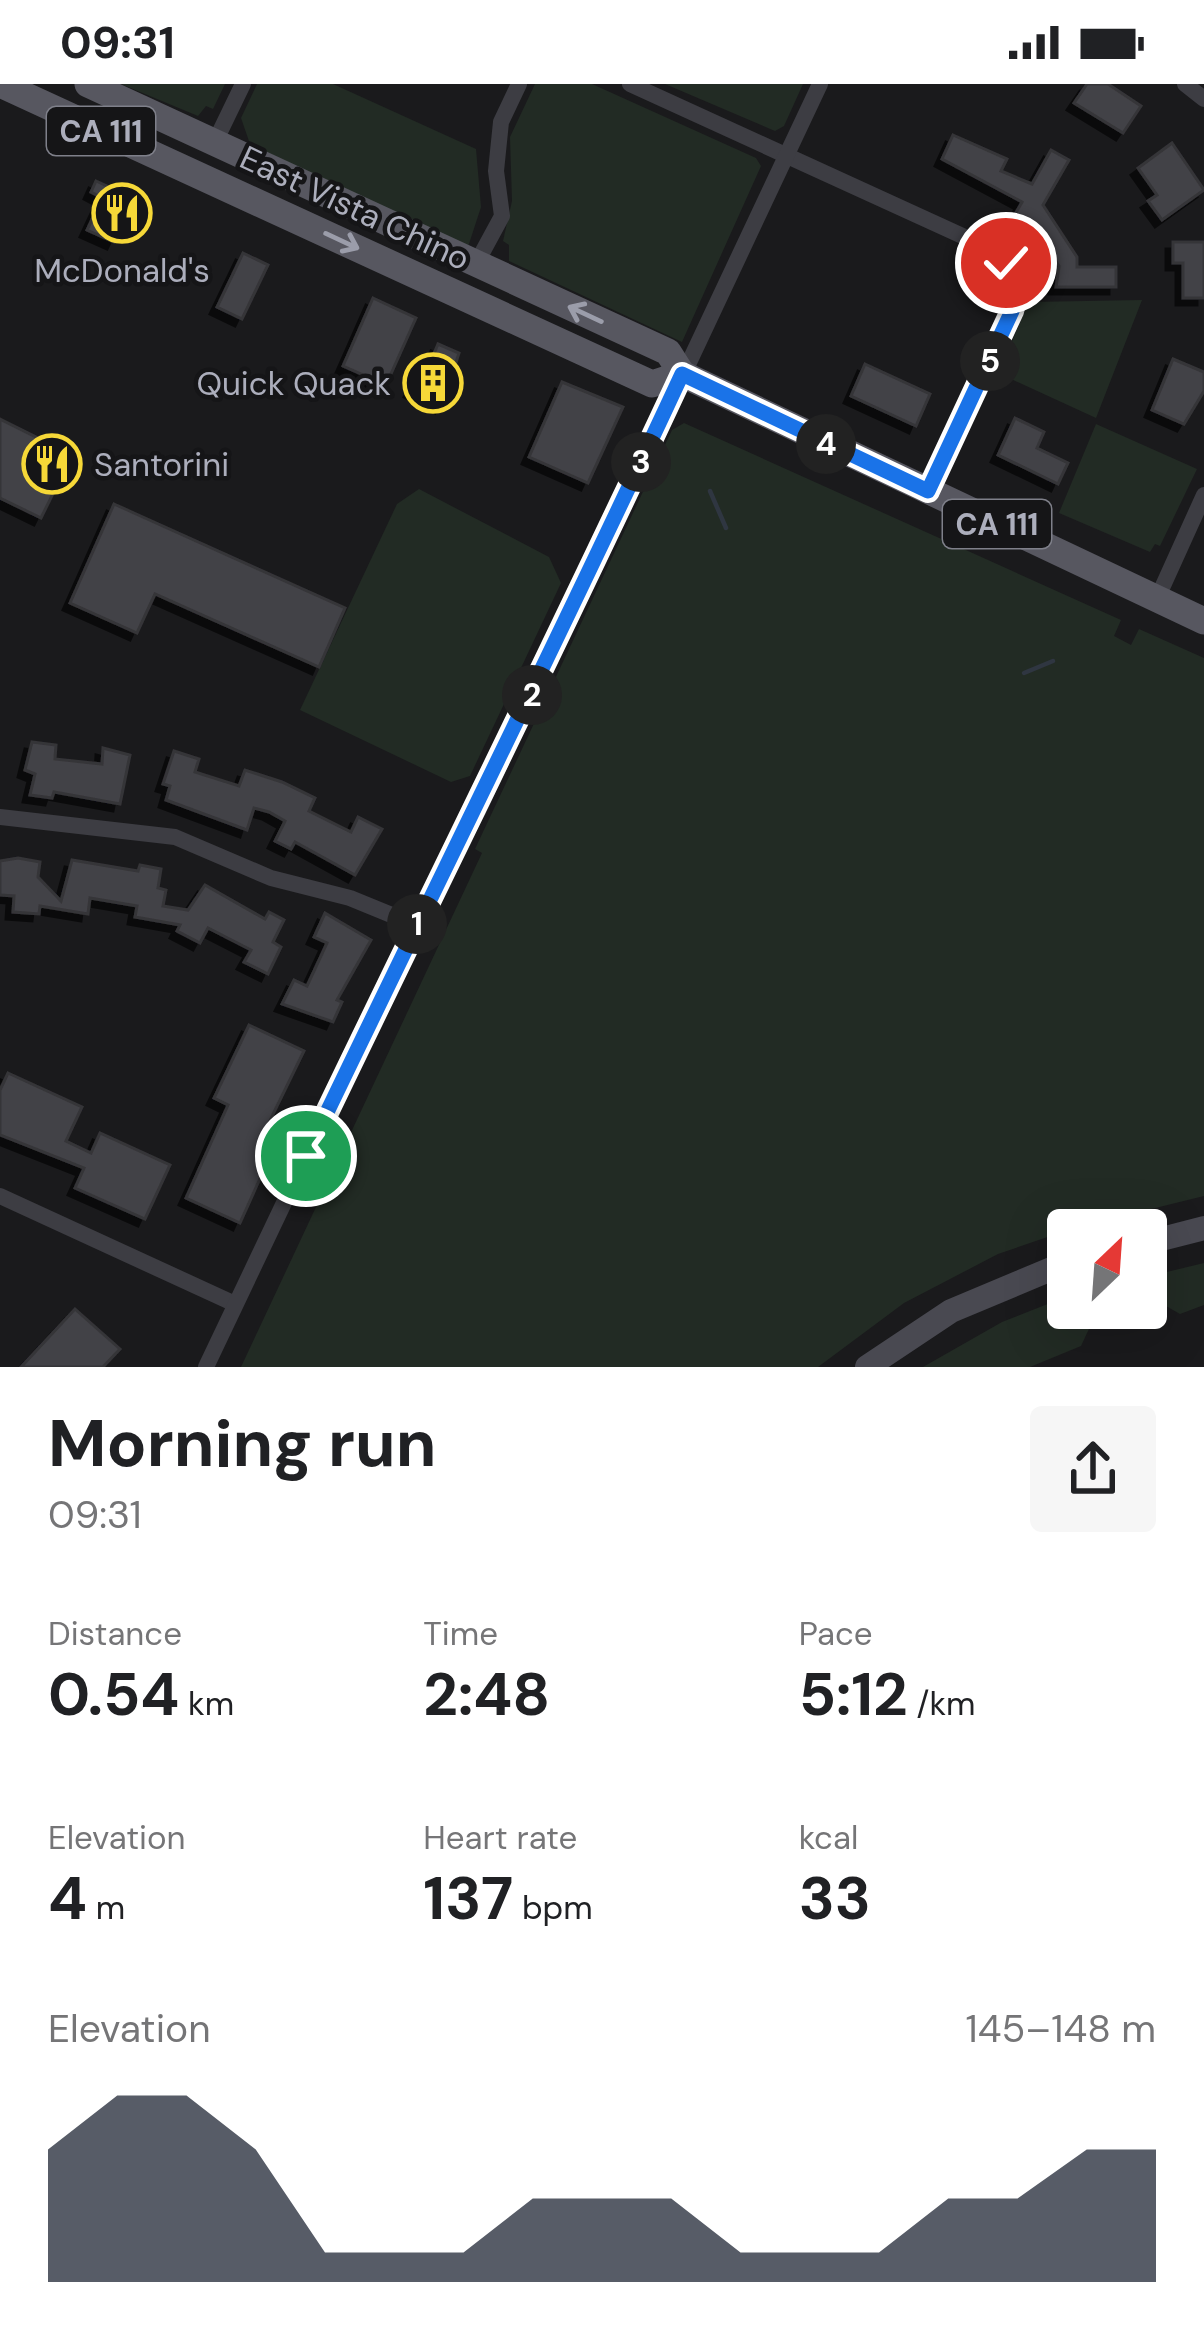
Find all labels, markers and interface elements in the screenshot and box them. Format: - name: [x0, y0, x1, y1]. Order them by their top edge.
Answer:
- text: 09:31: [60, 13, 175, 72]
- road number: CA 111: [47, 107, 155, 155]
- street label: East Vista Chino: [233, 136, 477, 280]
- restaurant icon: McDonald's: [91, 182, 153, 244]
- pin: [955, 212, 1057, 314]
- icon: check: [973, 230, 1039, 296]
- one-way arrow: [323, 232, 359, 254]
- place label: McDonald's: [34, 249, 210, 292]
- one-way arrow: [568, 302, 604, 324]
- pin: 5: [960, 331, 1020, 391]
- text: 5: [980, 339, 1000, 382]
- building icon: Quick Quack: [402, 352, 464, 414]
- place label: Quick Quack: [196, 362, 391, 405]
- pin: 4: [796, 414, 856, 474]
- text: 4: [815, 422, 837, 465]
- pin: 3: [611, 432, 671, 492]
- restaurant icon: Santorini: [21, 433, 83, 495]
- text: 3: [631, 440, 651, 483]
- place label: Santorini: [94, 443, 229, 486]
- road number: CA 111: [943, 500, 1051, 548]
- pin: 2: [502, 665, 562, 725]
- text: 2: [522, 673, 542, 716]
- pin: 1: [387, 894, 447, 954]
- text: 1: [411, 902, 423, 945]
- pin: [255, 1105, 357, 1207]
- icon: arrive: [273, 1123, 339, 1189]
- north arrow: [1047, 1209, 1167, 1329]
- map controls: [1047, 1209, 1167, 1329]
- text: Morning run: [48, 1401, 436, 1486]
- button: share: [1030, 1406, 1156, 1532]
- text: 09:31: [48, 1489, 142, 1540]
- text: Distance: [48, 1612, 182, 1655]
- text: Time: [423, 1612, 498, 1655]
- text: Pace: [799, 1612, 873, 1655]
- text: 0.54: [48, 1655, 179, 1734]
- text: 2:48: [423, 1655, 550, 1734]
- text: 5:12: [799, 1655, 908, 1734]
- text: km: [179, 1682, 234, 1725]
- text: /km: [908, 1682, 975, 1725]
- text: Elevation: [48, 1816, 186, 1859]
- text: Heart rate: [423, 1816, 577, 1859]
- text: kcal: [799, 1816, 858, 1859]
- text: 4: [48, 1859, 87, 1938]
- text: 137: [423, 1859, 513, 1938]
- text: 33: [799, 1859, 871, 1938]
- text: m: [87, 1886, 125, 1929]
- text: bpm: [513, 1886, 593, 1929]
- text: Elevation: [48, 2003, 211, 2054]
- text: 145–148 m: [966, 2003, 1156, 2054]

